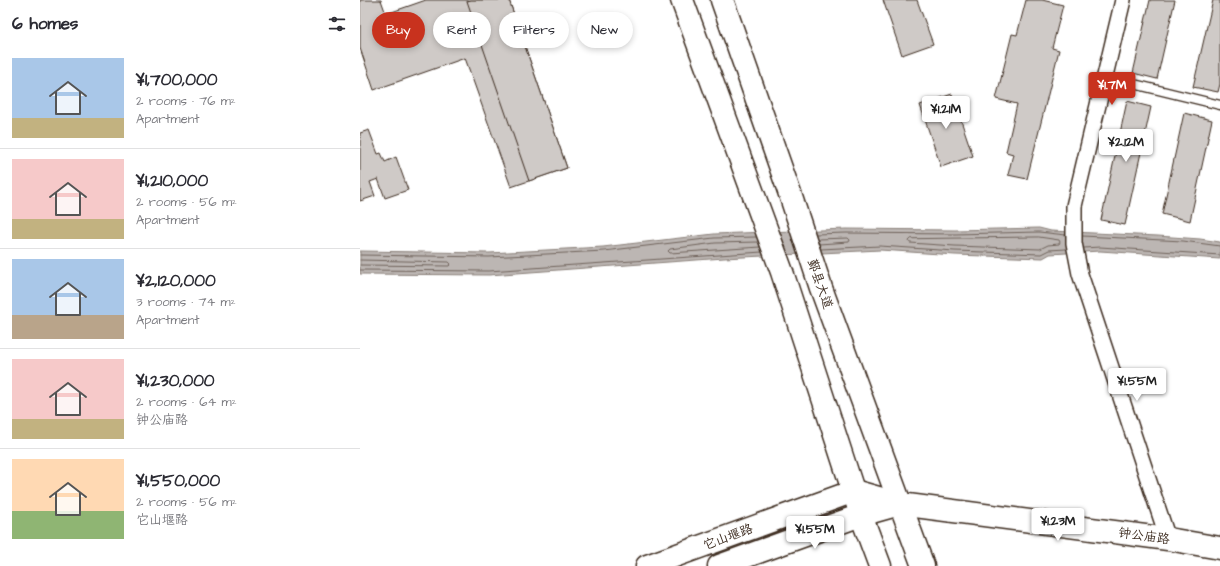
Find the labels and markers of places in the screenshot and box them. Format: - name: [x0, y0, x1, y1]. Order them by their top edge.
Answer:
- pin: ¥1.7M: [1084, 72, 1140, 106]
- pin: ¥1.21M: [913, 96, 979, 130]
- pin: ¥2.12M: [1093, 129, 1159, 163]
- pin: ¥1.55M: [1104, 368, 1170, 402]
- pin: ¥1.23M: [1025, 508, 1091, 542]
- pin: ¥1.55M: [782, 516, 848, 550]

